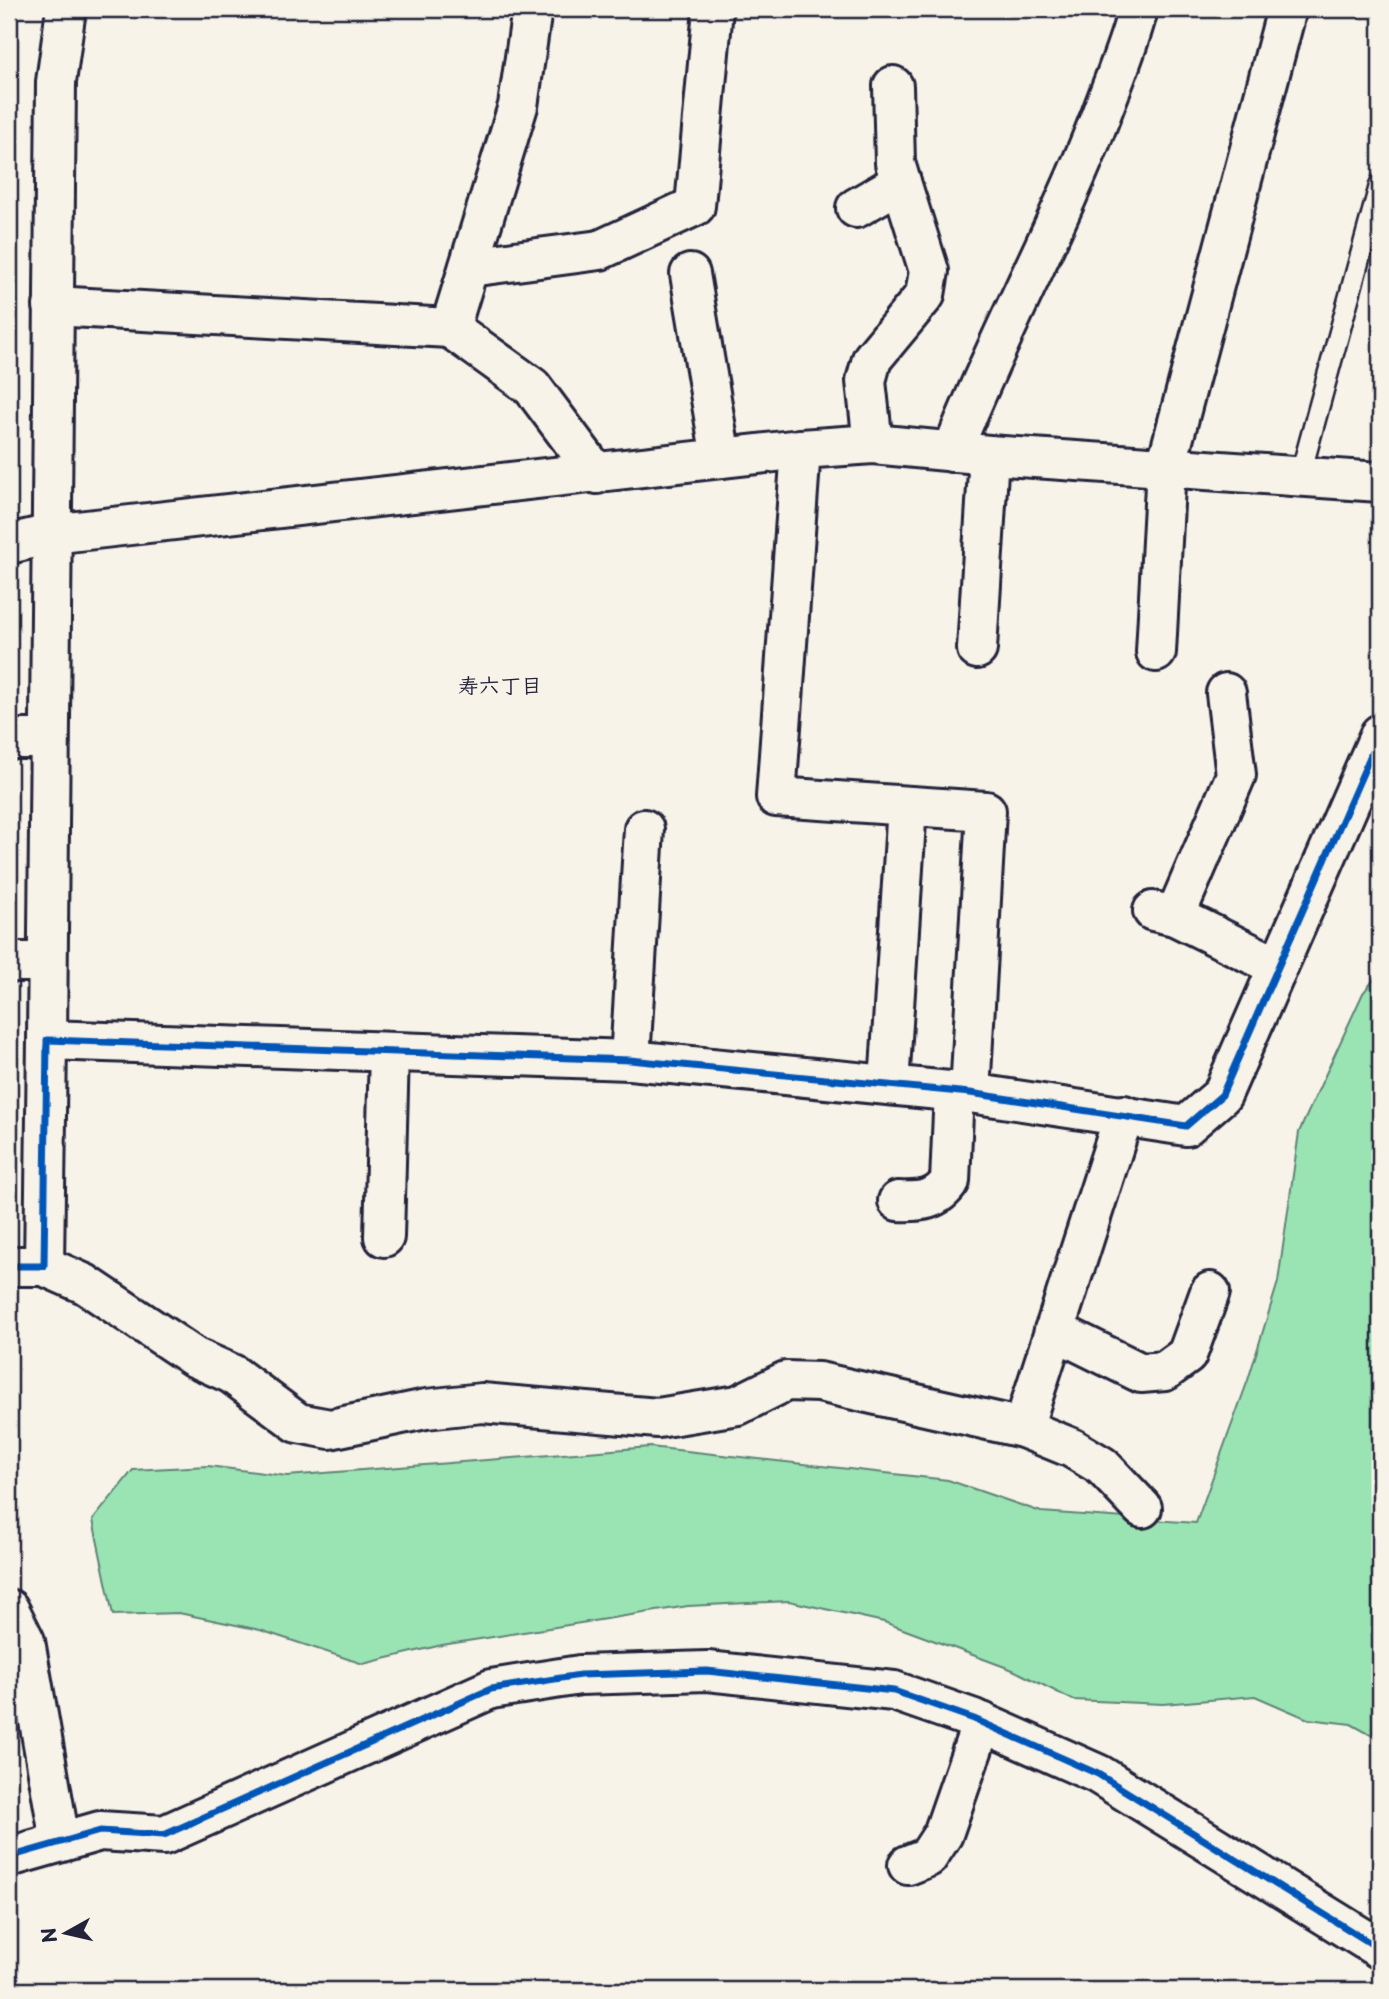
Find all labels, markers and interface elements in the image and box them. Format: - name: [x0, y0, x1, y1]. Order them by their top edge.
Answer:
- district label: 寿六丁目: [458, 668, 542, 700]
- north arrow: [32, 1898, 102, 1968]
- text: N: [33, 1926, 63, 1945]

